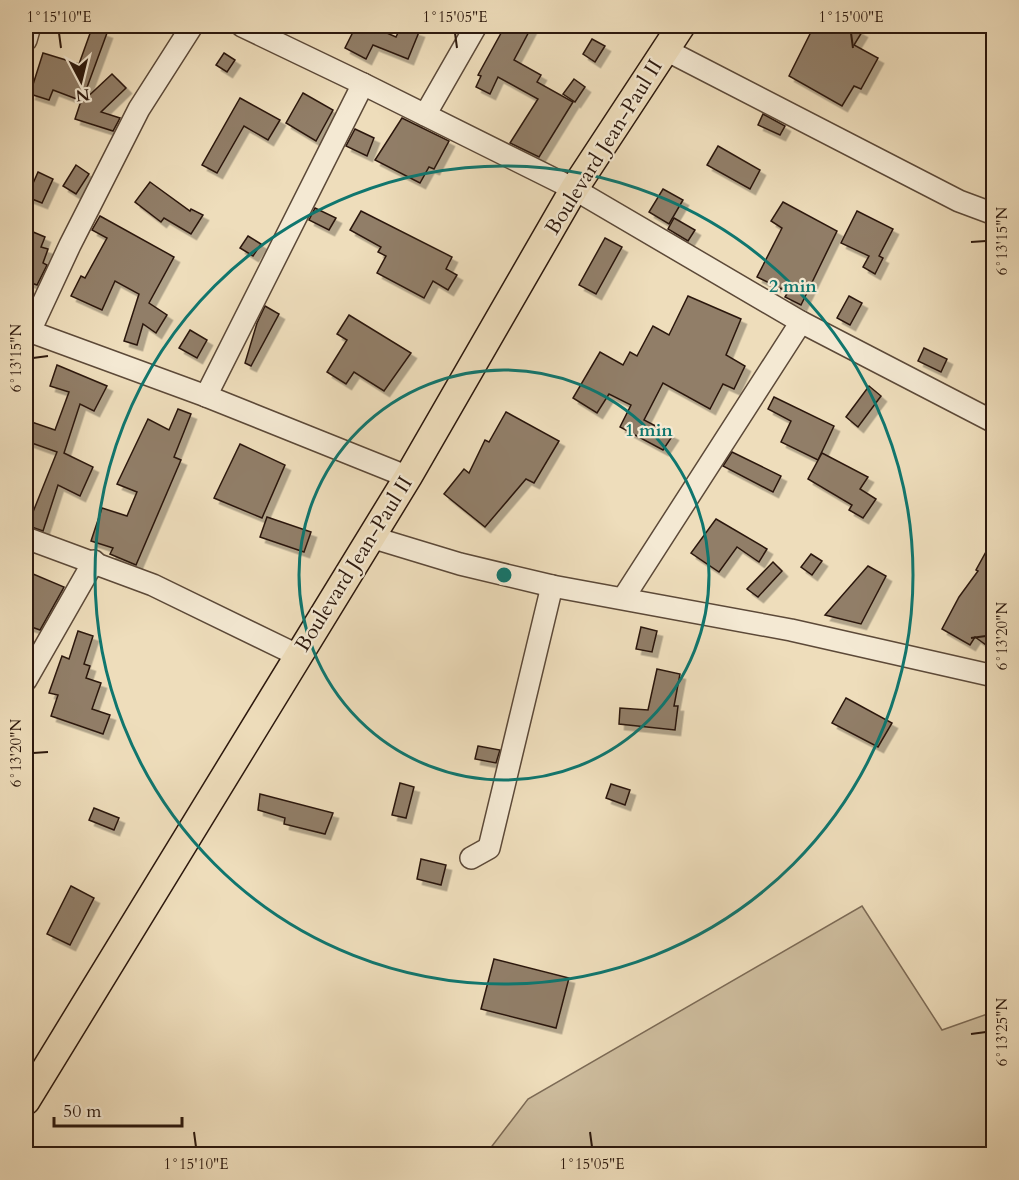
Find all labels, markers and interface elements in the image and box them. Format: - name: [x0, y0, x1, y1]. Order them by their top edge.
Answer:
- text: 1°15'10"E: [27, 7, 91, 27]
- text: 1°15'05"E: [423, 7, 487, 27]
- text: 1°15'00"E: [819, 7, 883, 27]
- north arrow: [51, 51, 111, 111]
- street label: Boulevard Jean-Paul II: [538, 54, 670, 240]
- text: N: [74, 83, 91, 107]
- text: 6°13'15"N: [992, 207, 1012, 275]
- text: 2 min: [769, 274, 817, 299]
- text: 6°13'15"N: [6, 324, 26, 392]
- text: 1 min: [625, 418, 673, 443]
- street label: Boulevard Jean-Paul II: [288, 471, 420, 657]
- centre of rings: [494, 565, 514, 585]
- text: 6°13'20"N: [992, 602, 1012, 670]
- text: 6°13'20"N: [6, 719, 26, 787]
- text: 6°13'25"N: [992, 998, 1012, 1066]
- scale bar: [54, 1090, 182, 1128]
- text: 50 m: [63, 1099, 102, 1124]
- text: 1°15'10"E: [164, 1154, 228, 1174]
- text: 1°15'05"E: [560, 1154, 624, 1174]

